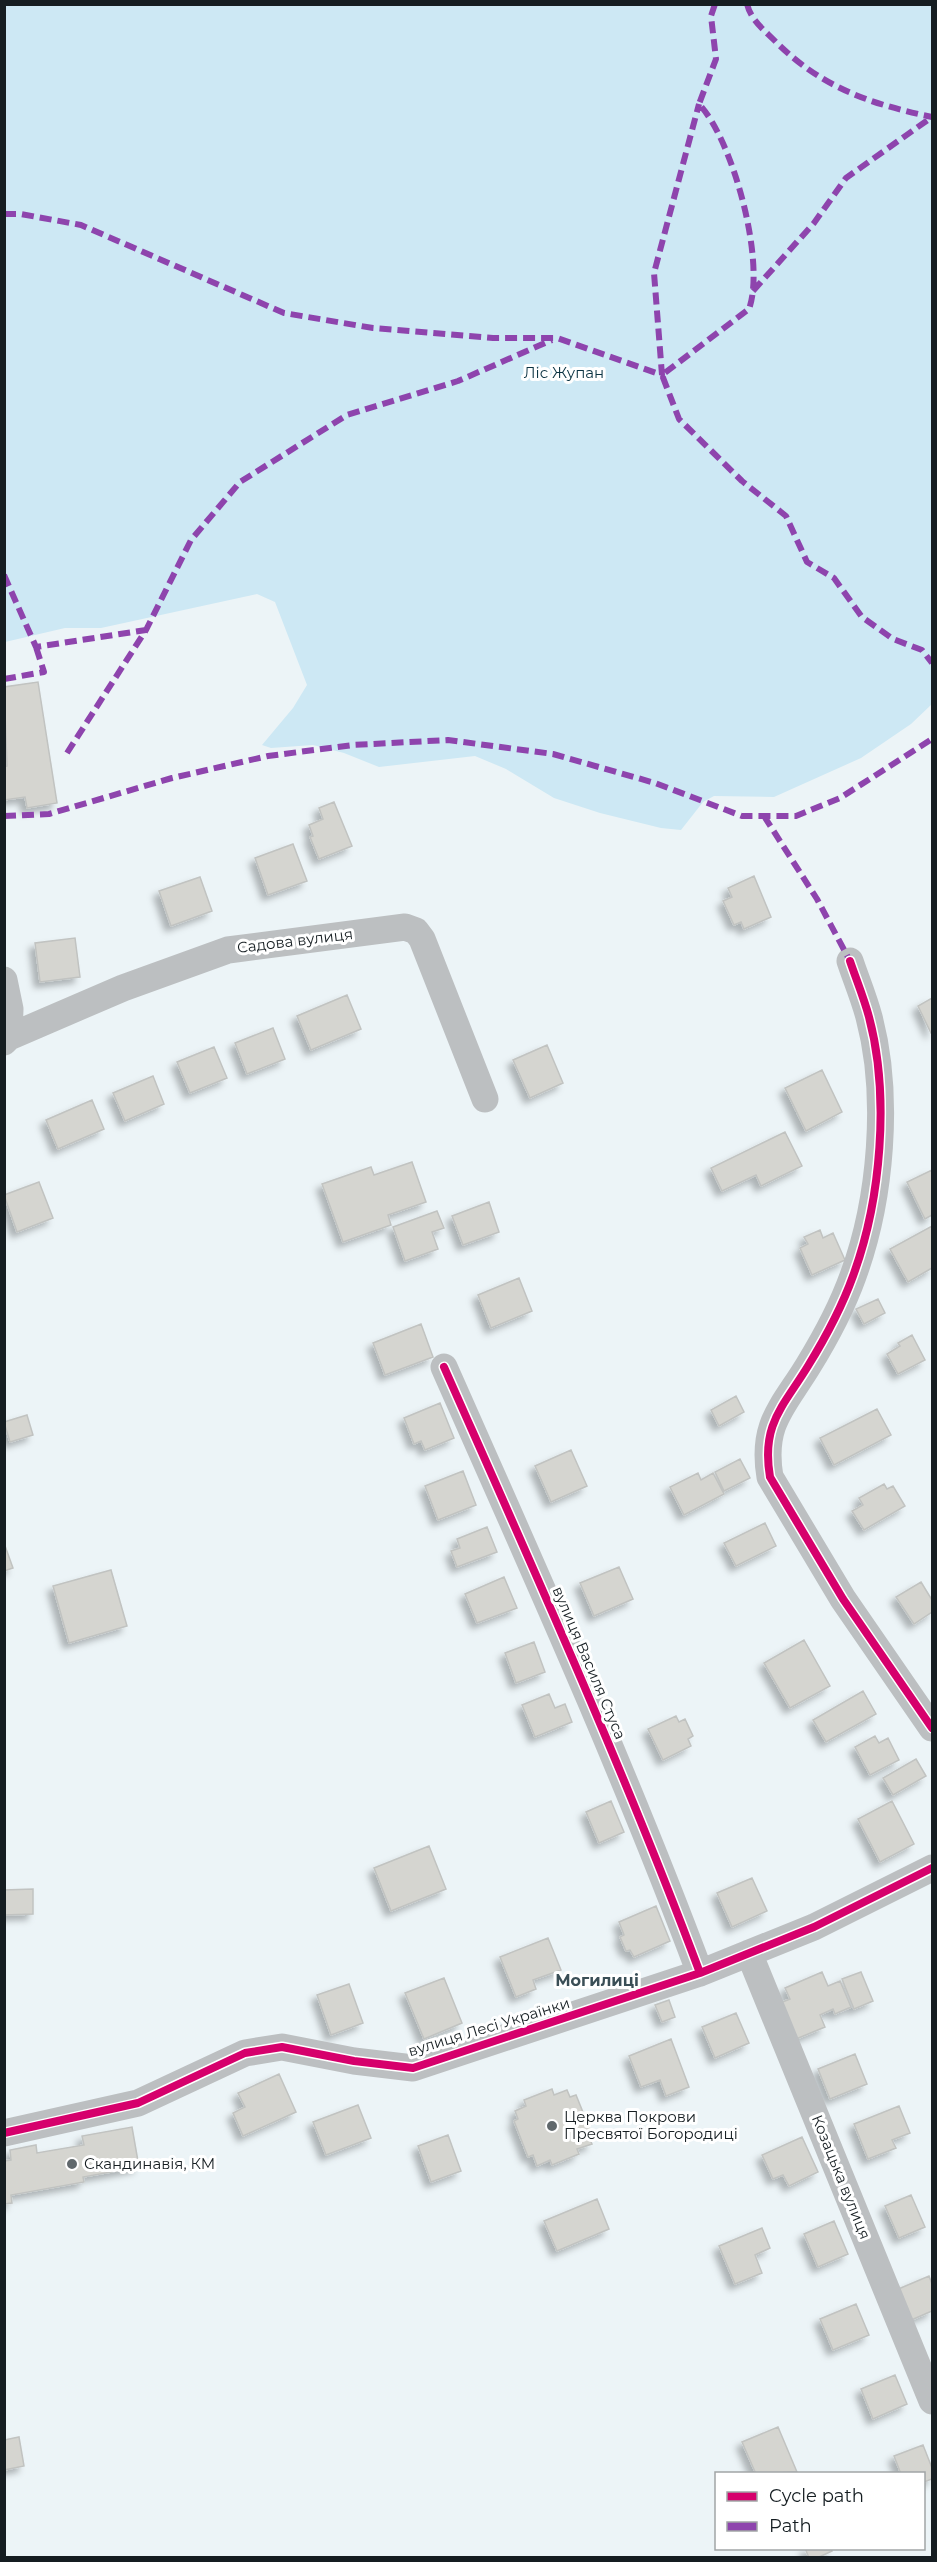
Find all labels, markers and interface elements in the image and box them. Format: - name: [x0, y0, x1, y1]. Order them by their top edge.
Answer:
- park label: Ліс Жупан: [524, 363, 604, 382]
- street label: Садова вулиця: [236, 924, 354, 957]
- street label: вулиця Василя Стуса: [549, 1583, 630, 1742]
- district label: Могилиці: [555, 1971, 639, 1990]
- street label: вулиця Лесі Українки: [406, 1993, 572, 2060]
- place label: Церква Покрови Пресвятої Богородиці: [564, 2107, 738, 2143]
- street label: Козацька вулиця: [808, 2112, 875, 2242]
- marker: Церква Покрови Пресвятої Богородиці: [545, 2119, 559, 2133]
- place label: Скандинавія, КМ: [84, 2154, 215, 2173]
- marker: Скандинавія, КМ: [65, 2157, 79, 2171]
- legend: [715, 2472, 925, 2550]
- text: Cycle path: [769, 2485, 864, 2507]
- text: Path: [769, 2515, 812, 2537]

